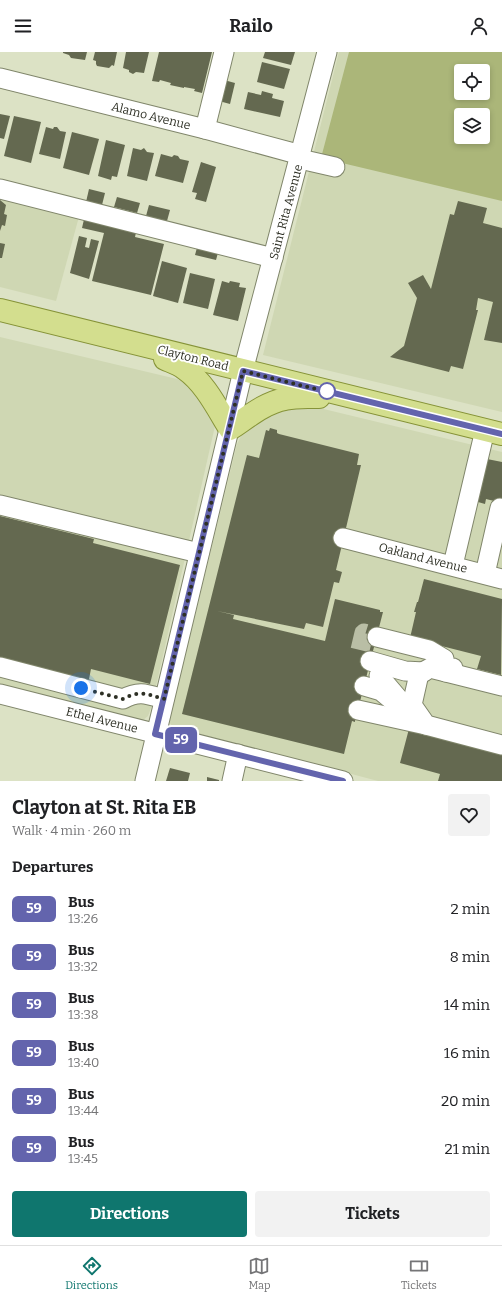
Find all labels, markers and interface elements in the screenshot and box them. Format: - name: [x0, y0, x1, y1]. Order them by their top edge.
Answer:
- icon: menu: [12, 15, 34, 37]
- text: Railo: [229, 15, 273, 37]
- icon: person: [468, 15, 490, 37]
- map controls: [454, 64, 490, 144]
- button: locate: [454, 64, 490, 100]
- street label: Alamo Avenue: [110, 99, 192, 133]
- button: layers: [454, 108, 490, 144]
- street label: Saint Rita Avenue: [267, 163, 305, 261]
- street label: Clayton Road: [156, 342, 230, 374]
- unlabelled marker: [318, 382, 336, 400]
- street label: Oakland Avenue: [377, 540, 469, 576]
- your location: [71, 678, 91, 698]
- street label: Ethel Avenue: [65, 704, 139, 736]
- line badge: 59: [163, 727, 199, 753]
- text: 59: [173, 731, 189, 748]
- button: heart: [448, 794, 490, 836]
- text: Clayton at St. Rita EB: [12, 796, 196, 819]
- text: Walk · 4 min · 260 m: [12, 823, 131, 838]
- text: Departures: [12, 858, 93, 876]
- text: Bus: [68, 893, 94, 911]
- text: 59: [26, 900, 42, 917]
- text: 2 min: [451, 900, 490, 918]
- text: 13:26: [68, 911, 98, 926]
- text: Bus: [68, 941, 94, 959]
- text: 59: [26, 948, 42, 965]
- text: 8 min: [450, 948, 490, 966]
- text: 13:32: [68, 959, 98, 974]
- text: Bus: [68, 989, 94, 1007]
- text: 59: [26, 996, 42, 1013]
- text: 14 min: [444, 996, 490, 1014]
- text: 13:38: [68, 1007, 99, 1022]
- text: Bus: [68, 1037, 94, 1055]
- text: 59: [26, 1044, 42, 1061]
- text: 16 min: [444, 1044, 490, 1062]
- text: 13:40: [68, 1055, 99, 1070]
- text: Bus: [68, 1085, 94, 1103]
- text: 59: [26, 1092, 42, 1109]
- text: 20 min: [441, 1092, 490, 1110]
- text: 13:44: [68, 1103, 99, 1118]
- text: Bus: [68, 1133, 94, 1151]
- text: 59: [26, 1140, 42, 1157]
- text: 21 min: [444, 1140, 490, 1158]
- text: 13:45: [68, 1151, 98, 1166]
- button: Directions: [12, 1191, 247, 1237]
- button: Tickets: [255, 1191, 490, 1237]
- tab: Directions: [65, 1255, 118, 1292]
- tab: Map: [248, 1255, 271, 1292]
- tab: Tickets: [401, 1255, 437, 1292]

